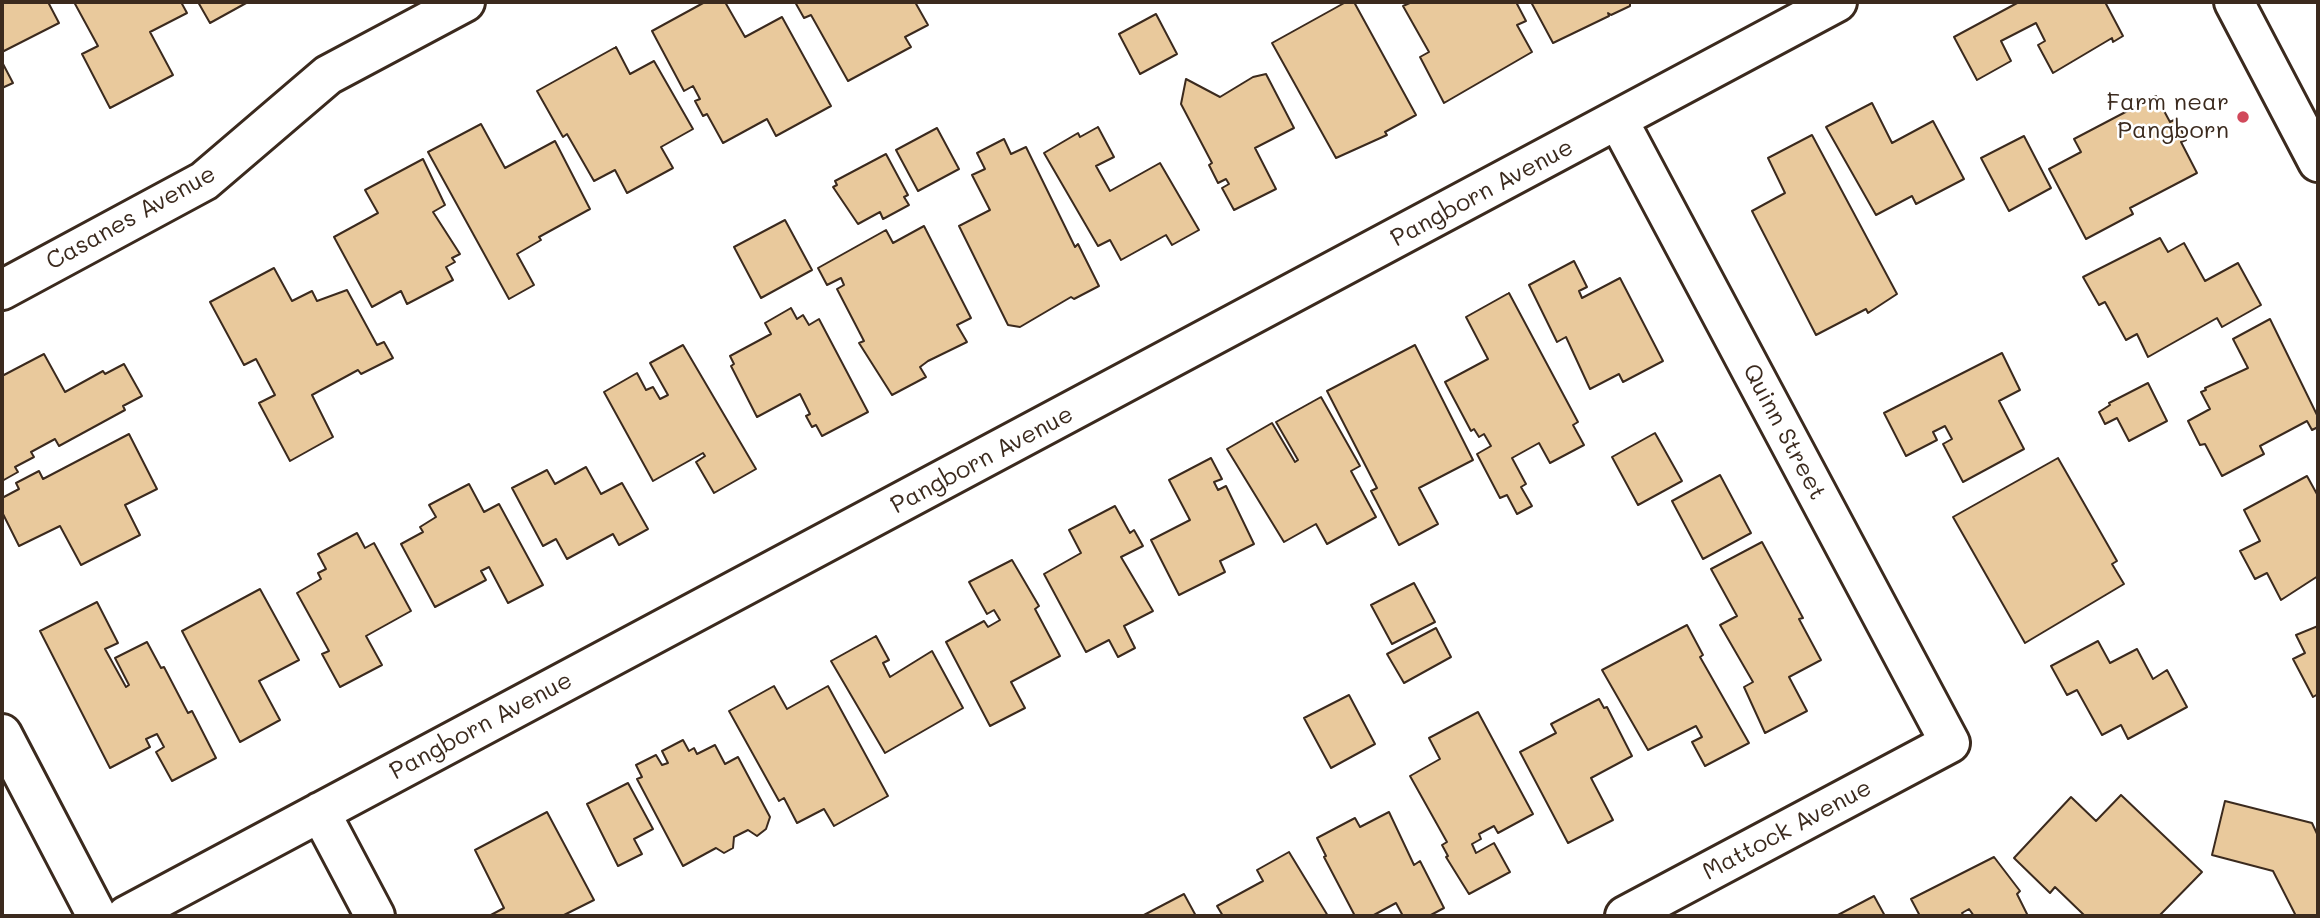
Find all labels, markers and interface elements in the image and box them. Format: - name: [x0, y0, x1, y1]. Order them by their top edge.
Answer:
- place label: Farm near Pangborn: [2107, 89, 2229, 145]
- marker: Farm near Pangborn: [2235, 109, 2251, 125]
- street label: Pangborn Avenue: [1386, 133, 1578, 253]
- street label: Casanes Avenue: [41, 160, 221, 276]
- street label: Quinn Street: [1736, 359, 1832, 505]
- street label: Pangborn Avenue: [886, 400, 1078, 520]
- street label: Pangborn Avenue: [385, 666, 577, 786]
- street label: Mattock Avenue: [1698, 773, 1876, 887]

